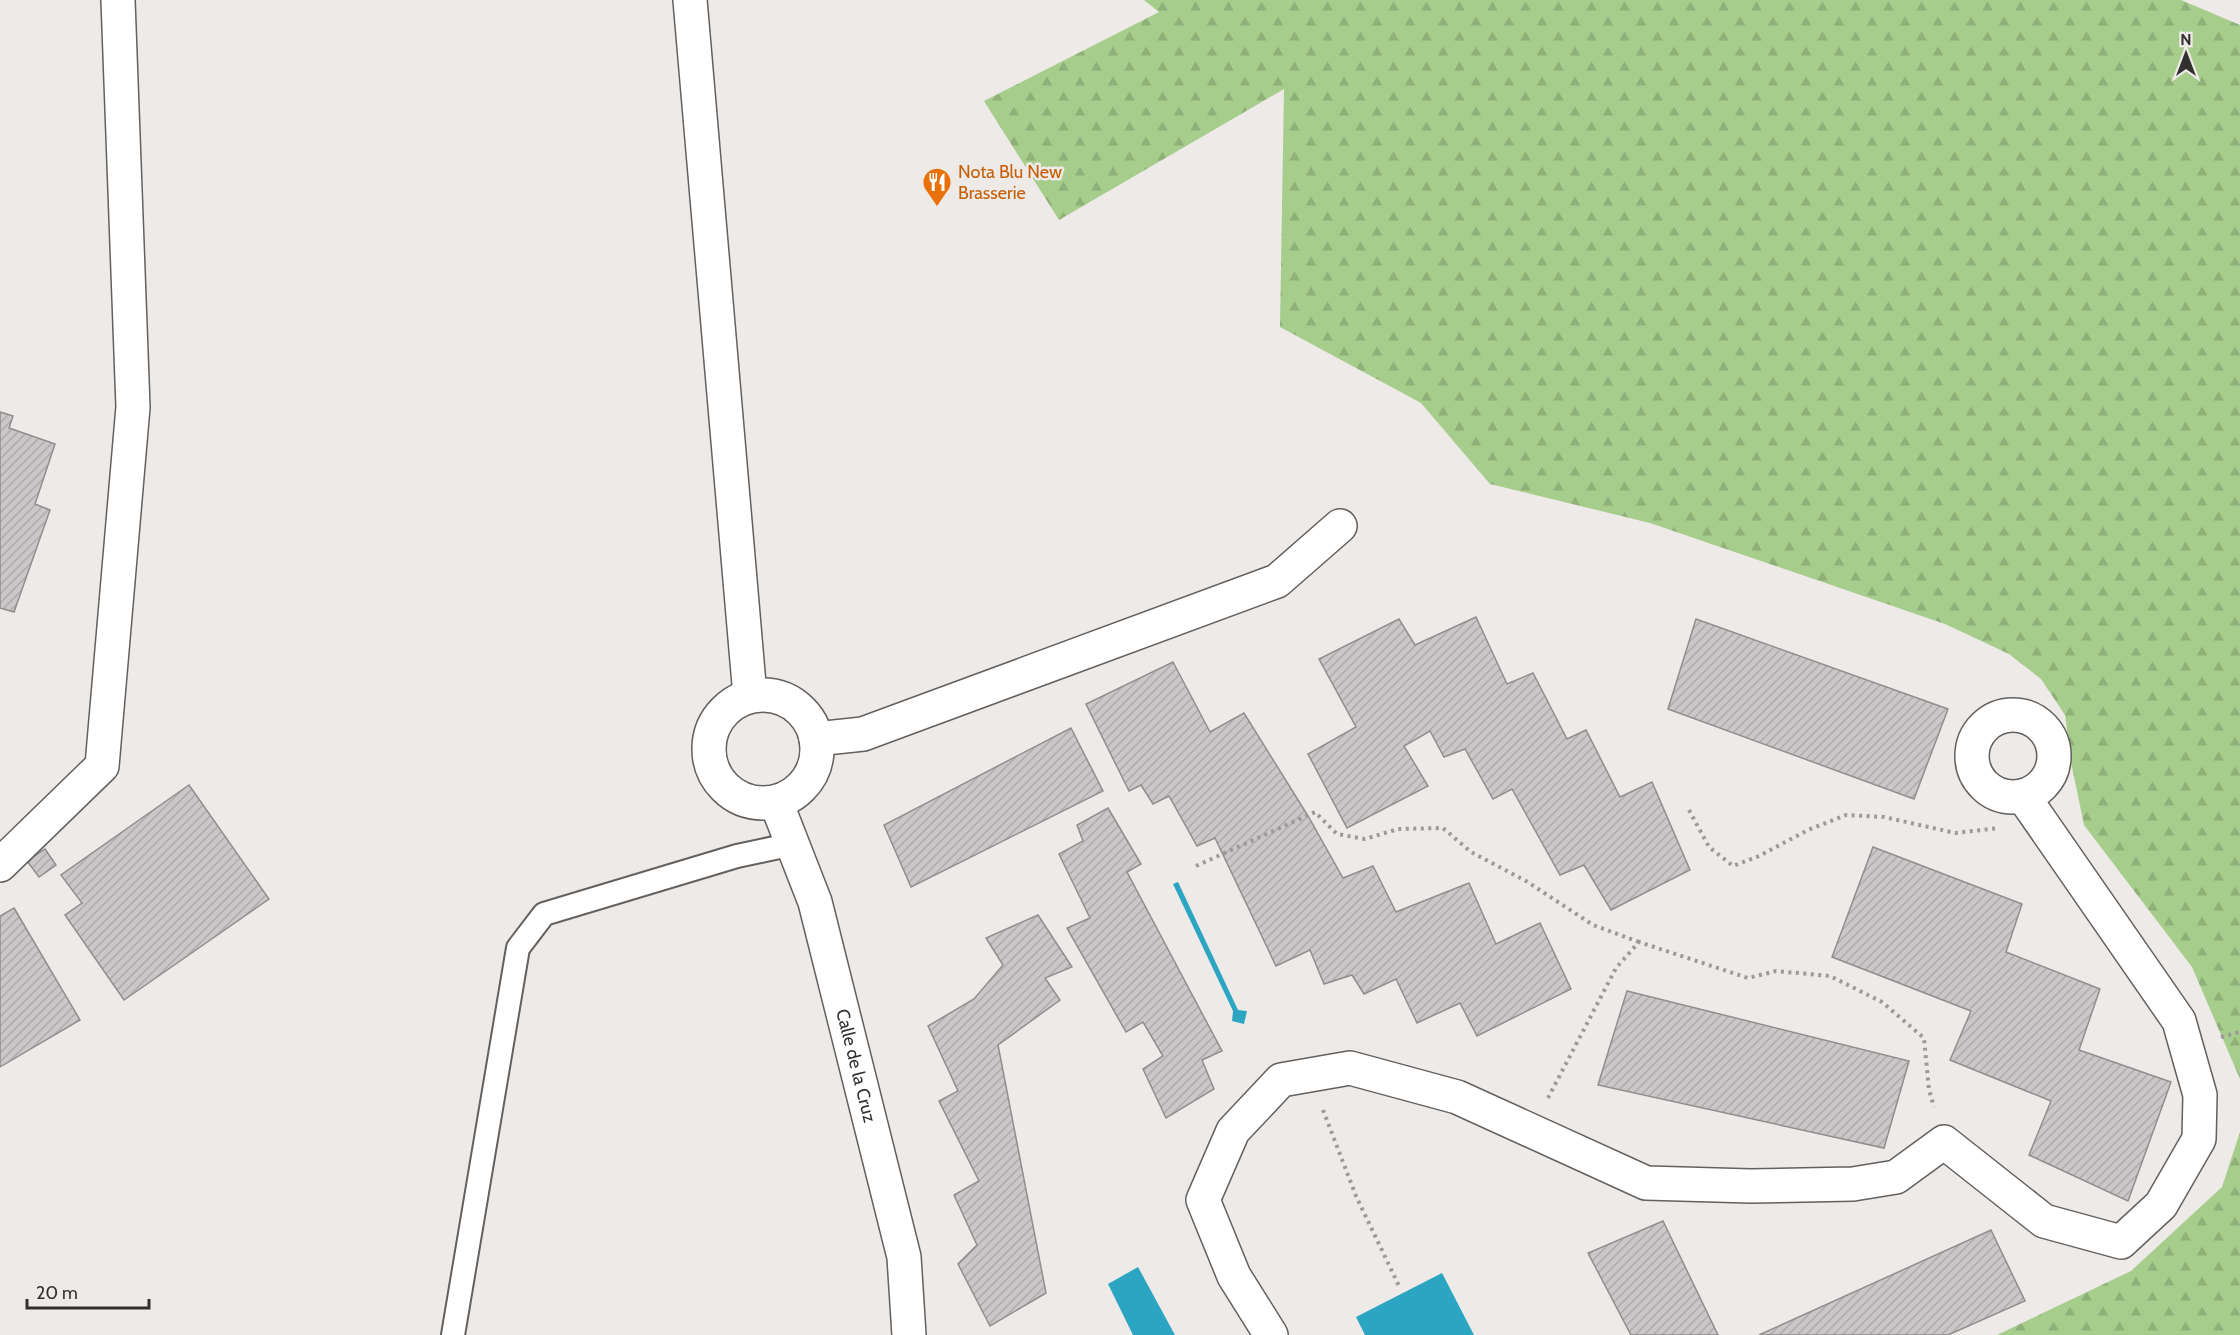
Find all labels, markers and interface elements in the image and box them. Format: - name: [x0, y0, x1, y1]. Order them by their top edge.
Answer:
- north arrow: [2156, 24, 2216, 84]
- text: N: [2180, 30, 2192, 49]
- place label: Nota Blu New Brasserie: [958, 161, 1062, 204]
- restaurant icon: Nota Blu New Brasserie: [921, 166, 953, 208]
- street label: Calle de la Cruz: [831, 1007, 881, 1125]
- scale bar: [27, 1272, 148, 1310]
- text: 20 m: [36, 1282, 78, 1304]

